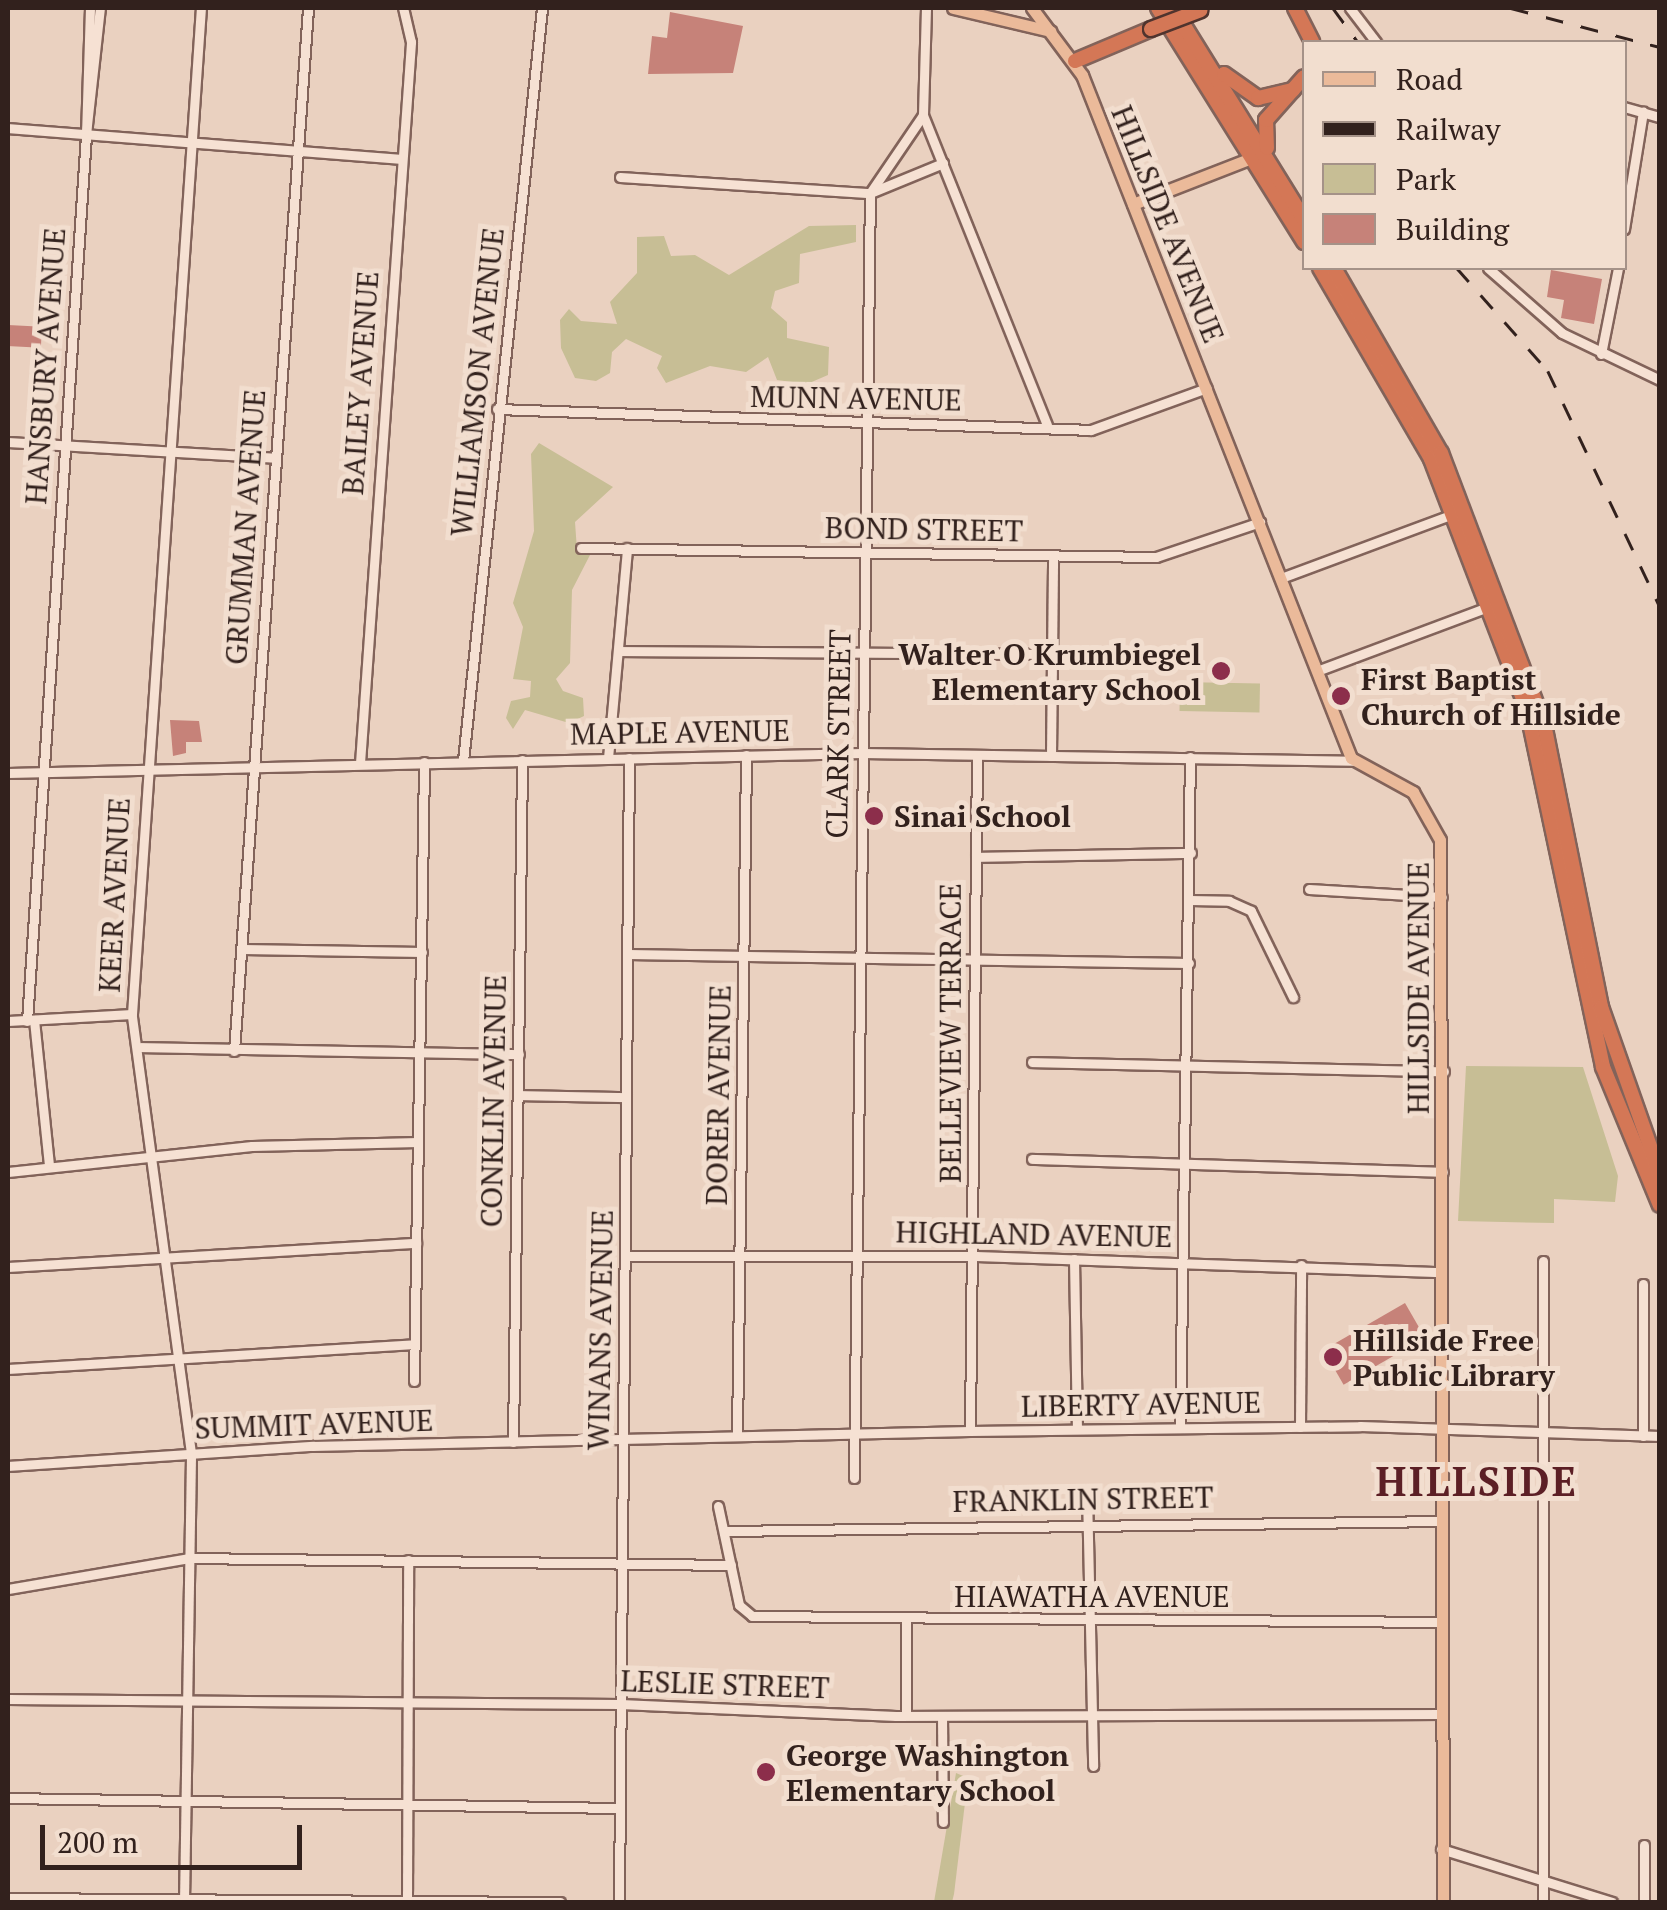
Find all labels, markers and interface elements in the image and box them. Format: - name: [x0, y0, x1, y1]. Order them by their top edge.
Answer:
- legend: [1302, 40, 1627, 270]
- text: Road: [1396, 59, 1463, 99]
- street label: HILLSIDE AVENUE: [1104, 100, 1232, 348]
- text: Railway: [1396, 109, 1500, 149]
- text: Park: [1396, 159, 1456, 199]
- text: Building: [1396, 209, 1509, 249]
- street label: WILLIAMSON AVENUE: [443, 225, 511, 539]
- street label: HANSBURY AVENUE: [17, 226, 73, 506]
- street label: BAILEY AVENUE: [334, 270, 386, 496]
- street label: MUNN AVENUE: [750, 378, 962, 418]
- street label: GRUMMAN AVENUE: [217, 388, 273, 666]
- street label: BOND STREET: [825, 509, 1023, 549]
- street label: CLARK STREET: [818, 629, 858, 839]
- place label: Walter O Krumbiegel Elementary School: [898, 636, 1201, 706]
- marker: Walter O Krumbiegel Elementary School: [1210, 660, 1232, 682]
- place label: First Baptist Church of Hillside: [1361, 661, 1621, 732]
- marker: First Baptist Church of Hillside: [1330, 685, 1352, 707]
- street label: MAPLE AVENUE: [569, 712, 791, 752]
- street label: KEER AVENUE: [91, 796, 137, 994]
- place label: Sinai School: [894, 798, 1071, 834]
- marker: Sinai School: [863, 805, 885, 827]
- street label: HILLSIDE AVENUE: [1400, 862, 1436, 1114]
- street label: BELLEVIEW TERRACE: [932, 883, 968, 1183]
- street label: CONKLIN AVENUE: [473, 974, 513, 1228]
- street label: DORER AVENUE: [698, 984, 738, 1206]
- street label: WINANS AVENUE: [580, 1209, 620, 1451]
- street label: HIGHLAND AVENUE: [895, 1214, 1173, 1254]
- place label: Hillside Free Public Library: [1353, 1322, 1555, 1392]
- marker: Hillside Free Public Library: [1322, 1346, 1344, 1368]
- street label: LIBERTY AVENUE: [1020, 1384, 1262, 1424]
- street label: SUMMIT AVENUE: [194, 1402, 434, 1446]
- district label: HILLSIDE: [1375, 1457, 1579, 1505]
- street label: FRANKLIN STREET: [952, 1479, 1214, 1519]
- street label: HIAWATHA AVENUE: [954, 1578, 1230, 1614]
- street label: LESLIE STREET: [620, 1662, 830, 1706]
- place label: George Washington Elementary School: [786, 1737, 1069, 1808]
- marker: George Washington Elementary School: [755, 1761, 777, 1783]
- scale bar: [45, 1805, 308, 1867]
- text: 200 m: [57, 1822, 138, 1862]

